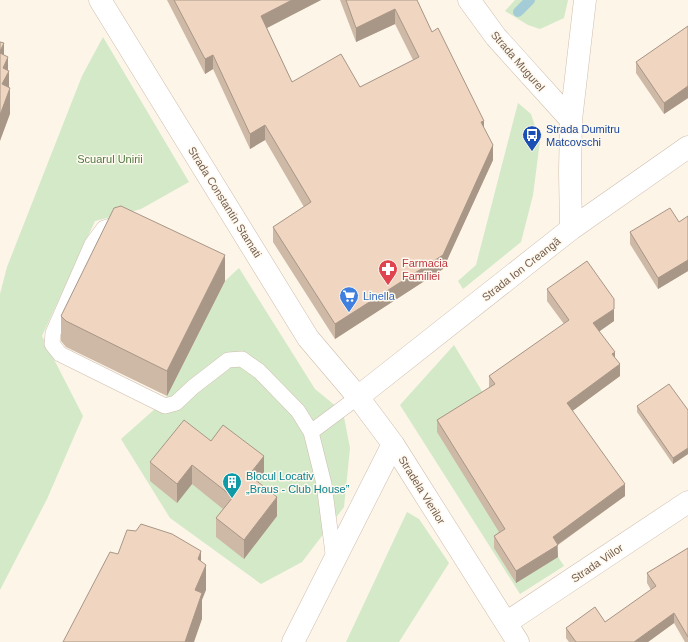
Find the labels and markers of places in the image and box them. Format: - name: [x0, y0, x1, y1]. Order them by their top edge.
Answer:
- place label: Strada Dumitru Matcovschi: [546, 123, 620, 148]
- bus stop icon: Strada Dumitru Matcovschi: [521, 124, 543, 152]
- place label: Farmacia Familiei: [402, 257, 449, 282]
- pharmacy icon: Farmacia Familiei: [377, 258, 399, 286]
- supermarket icon: Linella: [338, 285, 360, 313]
- place label: Linella: [363, 290, 396, 302]
- place label: Blocul Locativ „Braus - Club House”: [246, 470, 350, 495]
- building icon: Blocul Locativ „Braus - Club House”: [221, 471, 243, 499]

